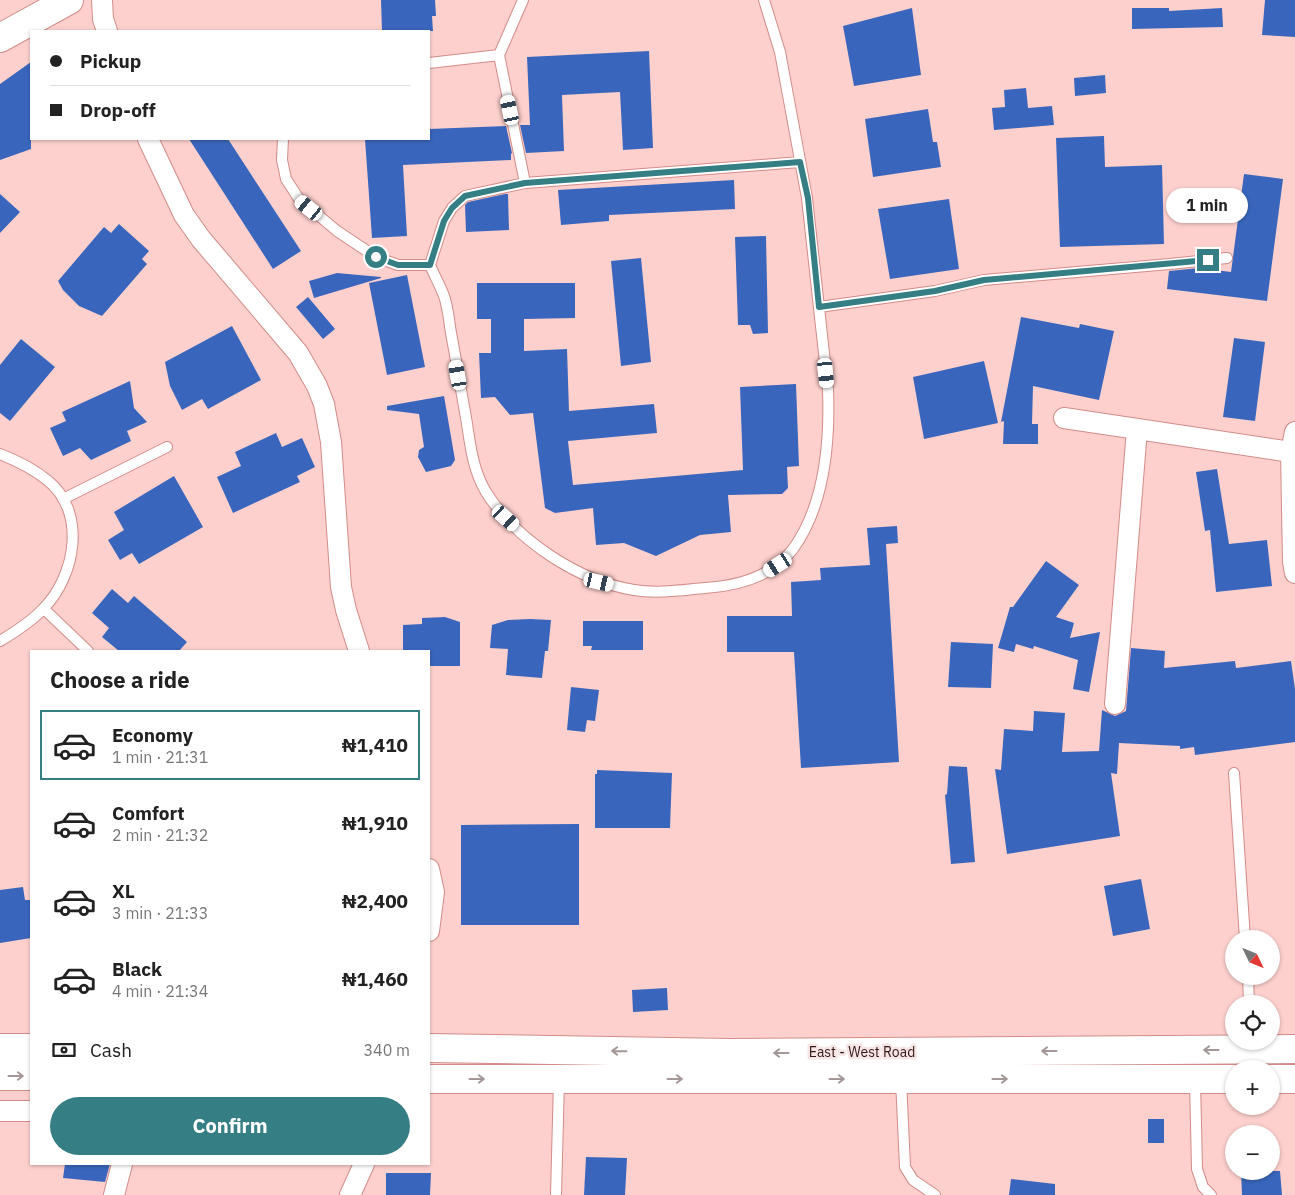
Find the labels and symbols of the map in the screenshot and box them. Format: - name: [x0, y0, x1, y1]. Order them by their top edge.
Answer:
- car: [499, 94, 520, 126]
- callout: 1 min: [1167, 188, 1249, 222]
- car: [292, 193, 325, 223]
- route start: [365, 246, 387, 268]
- route end: [1197, 249, 1219, 271]
- car: [816, 357, 835, 389]
- car: [448, 359, 467, 391]
- car: [489, 502, 522, 534]
- car: [761, 551, 794, 579]
- car: [582, 571, 615, 593]
- north arrow: [1225, 930, 1280, 985]
- street label: East - West Road: [809, 1043, 915, 1061]
- one-way arrow: [1204, 1045, 1220, 1055]
- one-way arrow: [611, 1046, 628, 1056]
- one-way arrow: [1041, 1046, 1058, 1056]
- one-way arrow: [774, 1048, 790, 1058]
- one-way arrow: [7, 1071, 23, 1081]
- one-way arrow: [469, 1074, 485, 1084]
- one-way arrow: [666, 1074, 683, 1084]
- one-way arrow: [829, 1074, 845, 1084]
- one-way arrow: [992, 1074, 1008, 1084]

